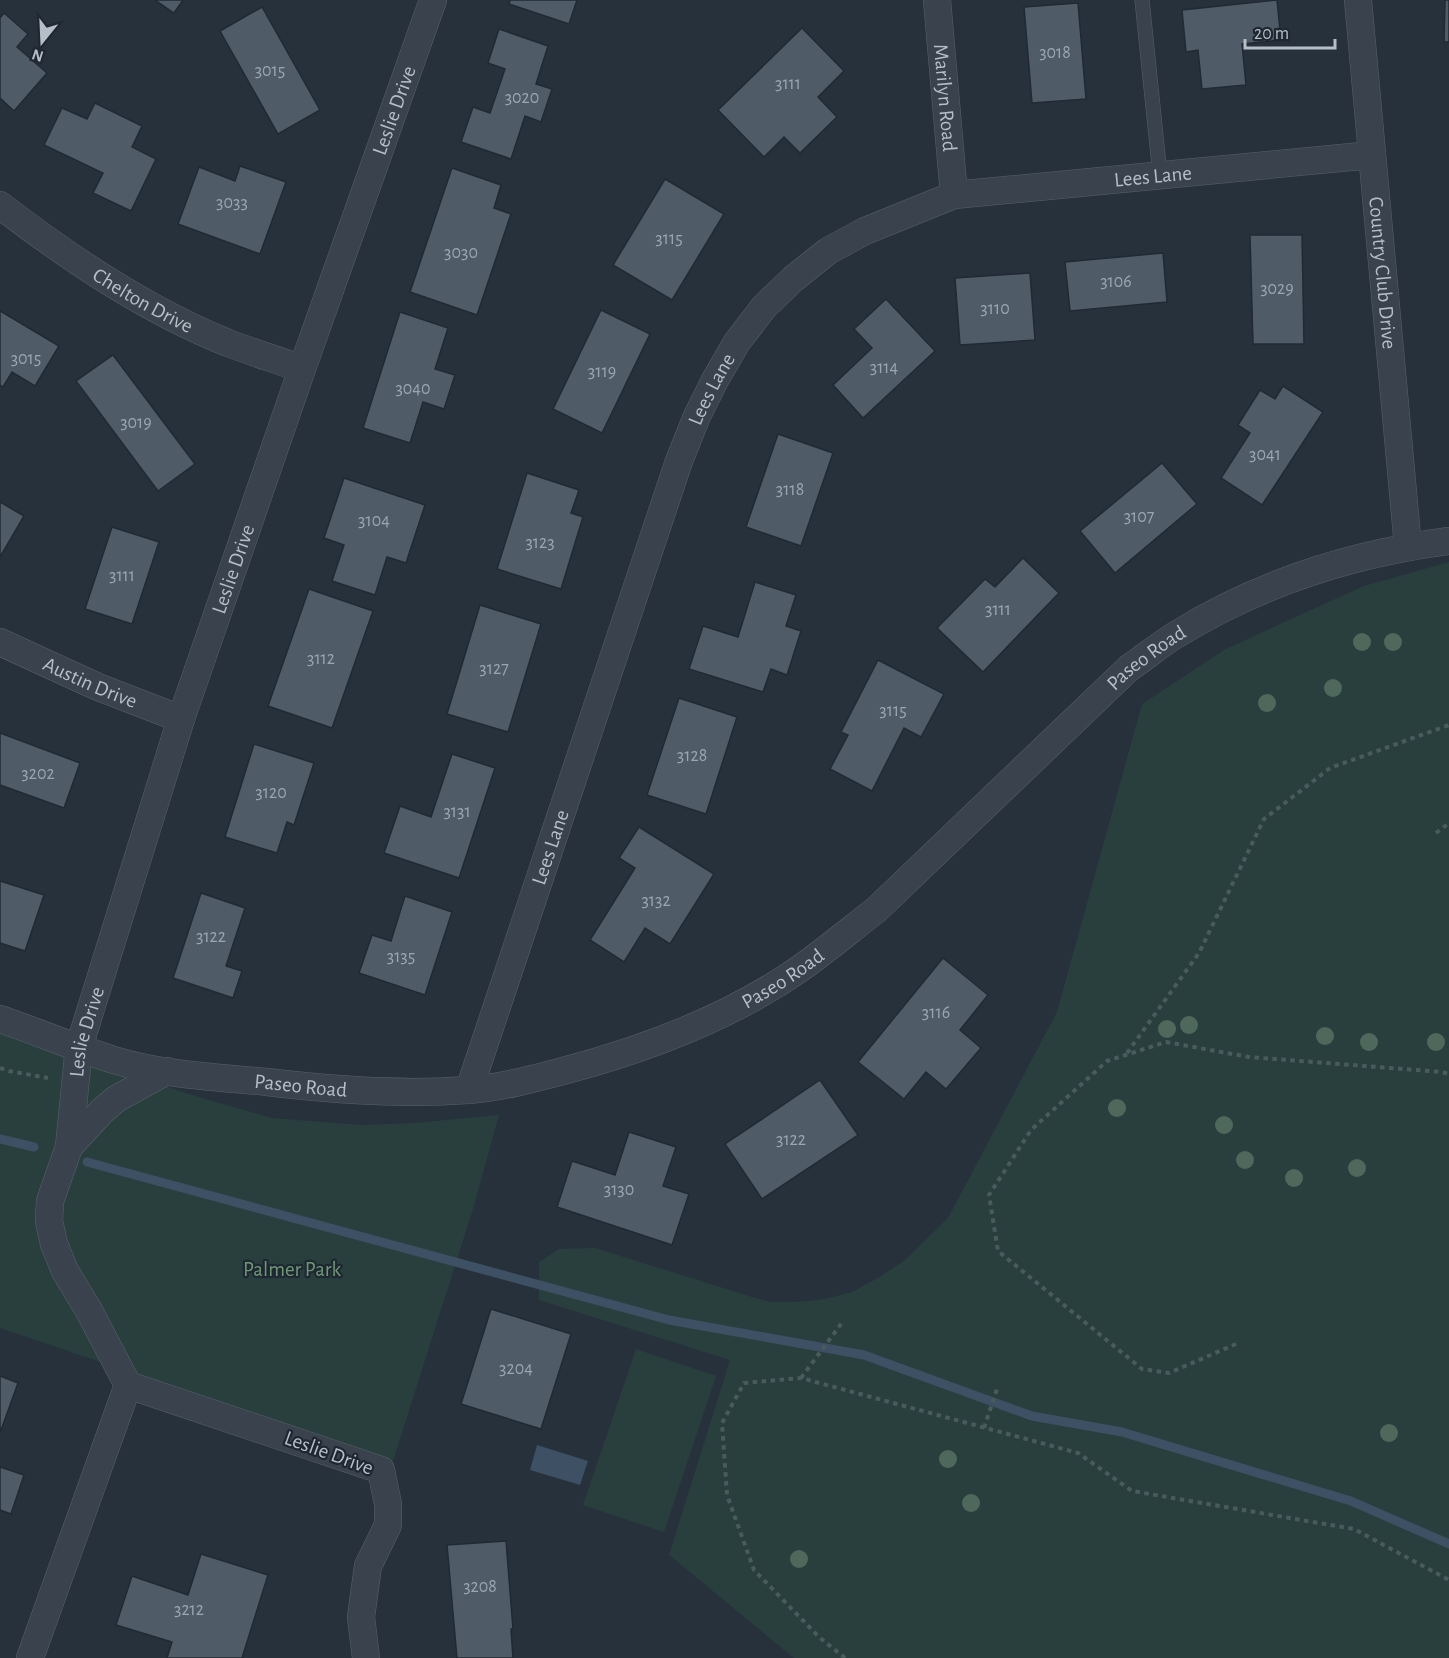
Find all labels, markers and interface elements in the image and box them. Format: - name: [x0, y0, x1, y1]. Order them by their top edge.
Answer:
- north arrow: [12, 12, 72, 72]
- scale bar: [1245, 12, 1335, 50]
- text: 20 m: [1254, 25, 1289, 43]
- street label: Marilyn Road: [930, 43, 961, 152]
- house number: 3018: [1039, 44, 1071, 62]
- text: N: [30, 46, 45, 65]
- house number: 3015: [255, 62, 285, 80]
- street label: Leslie Drive: [368, 63, 419, 158]
- house number: 3111: [775, 75, 801, 93]
- house number: 3020: [505, 89, 539, 107]
- street label: Lees Lane: [1113, 162, 1193, 190]
- house number: 3033: [216, 194, 248, 212]
- street label: Country Club Drive: [1366, 196, 1400, 350]
- house number: 3115: [655, 230, 683, 248]
- house number: 3030: [444, 244, 478, 262]
- street label: Chelton Drive: [89, 264, 196, 337]
- house number: 3106: [1100, 273, 1132, 291]
- house number: 3029: [1260, 280, 1294, 298]
- house number: 3110: [980, 300, 1010, 318]
- house number: 3015: [11, 350, 41, 368]
- street label: Lees Lane: [684, 350, 739, 428]
- house number: 3114: [870, 359, 899, 377]
- house number: 3119: [588, 363, 616, 381]
- house number: 3040: [395, 380, 431, 398]
- house number: 3019: [120, 414, 152, 432]
- house number: 3041: [1249, 446, 1281, 464]
- house number: 3118: [776, 481, 804, 499]
- house number: 3107: [1124, 508, 1154, 526]
- house number: 3104: [358, 512, 390, 530]
- street label: Leslie Drive: [208, 522, 258, 616]
- house number: 3123: [525, 534, 555, 552]
- house number: 3111: [109, 567, 135, 585]
- house number: 3111: [985, 601, 1011, 619]
- street label: Paseo Road: [1103, 621, 1189, 694]
- house number: 3112: [307, 650, 335, 668]
- street label: Austin Drive: [40, 653, 140, 712]
- house number: 3127: [479, 660, 509, 678]
- house number: 3115: [879, 702, 907, 720]
- house number: 3128: [677, 747, 707, 765]
- house number: 3202: [21, 765, 55, 783]
- house number: 3120: [255, 784, 287, 802]
- house number: 3131: [443, 803, 471, 821]
- street label: Lees Lane: [528, 807, 572, 887]
- house number: 3132: [641, 892, 671, 910]
- house number: 3122: [196, 928, 226, 946]
- street label: Paseo Road: [738, 944, 828, 1012]
- house number: 3135: [387, 948, 415, 966]
- street label: Leslie Drive: [66, 984, 108, 1078]
- house number: 3116: [922, 1004, 950, 1022]
- street label: Paseo Road: [254, 1070, 348, 1100]
- house number: 3122: [776, 1131, 806, 1149]
- house number: 3130: [604, 1181, 634, 1199]
- park label: Palmer Park: [243, 1259, 342, 1280]
- house number: 3204: [499, 1360, 533, 1378]
- street label: Leslie Drive: [282, 1427, 376, 1479]
- house number: 3208: [463, 1578, 497, 1596]
- house number: 3212: [174, 1601, 204, 1619]

